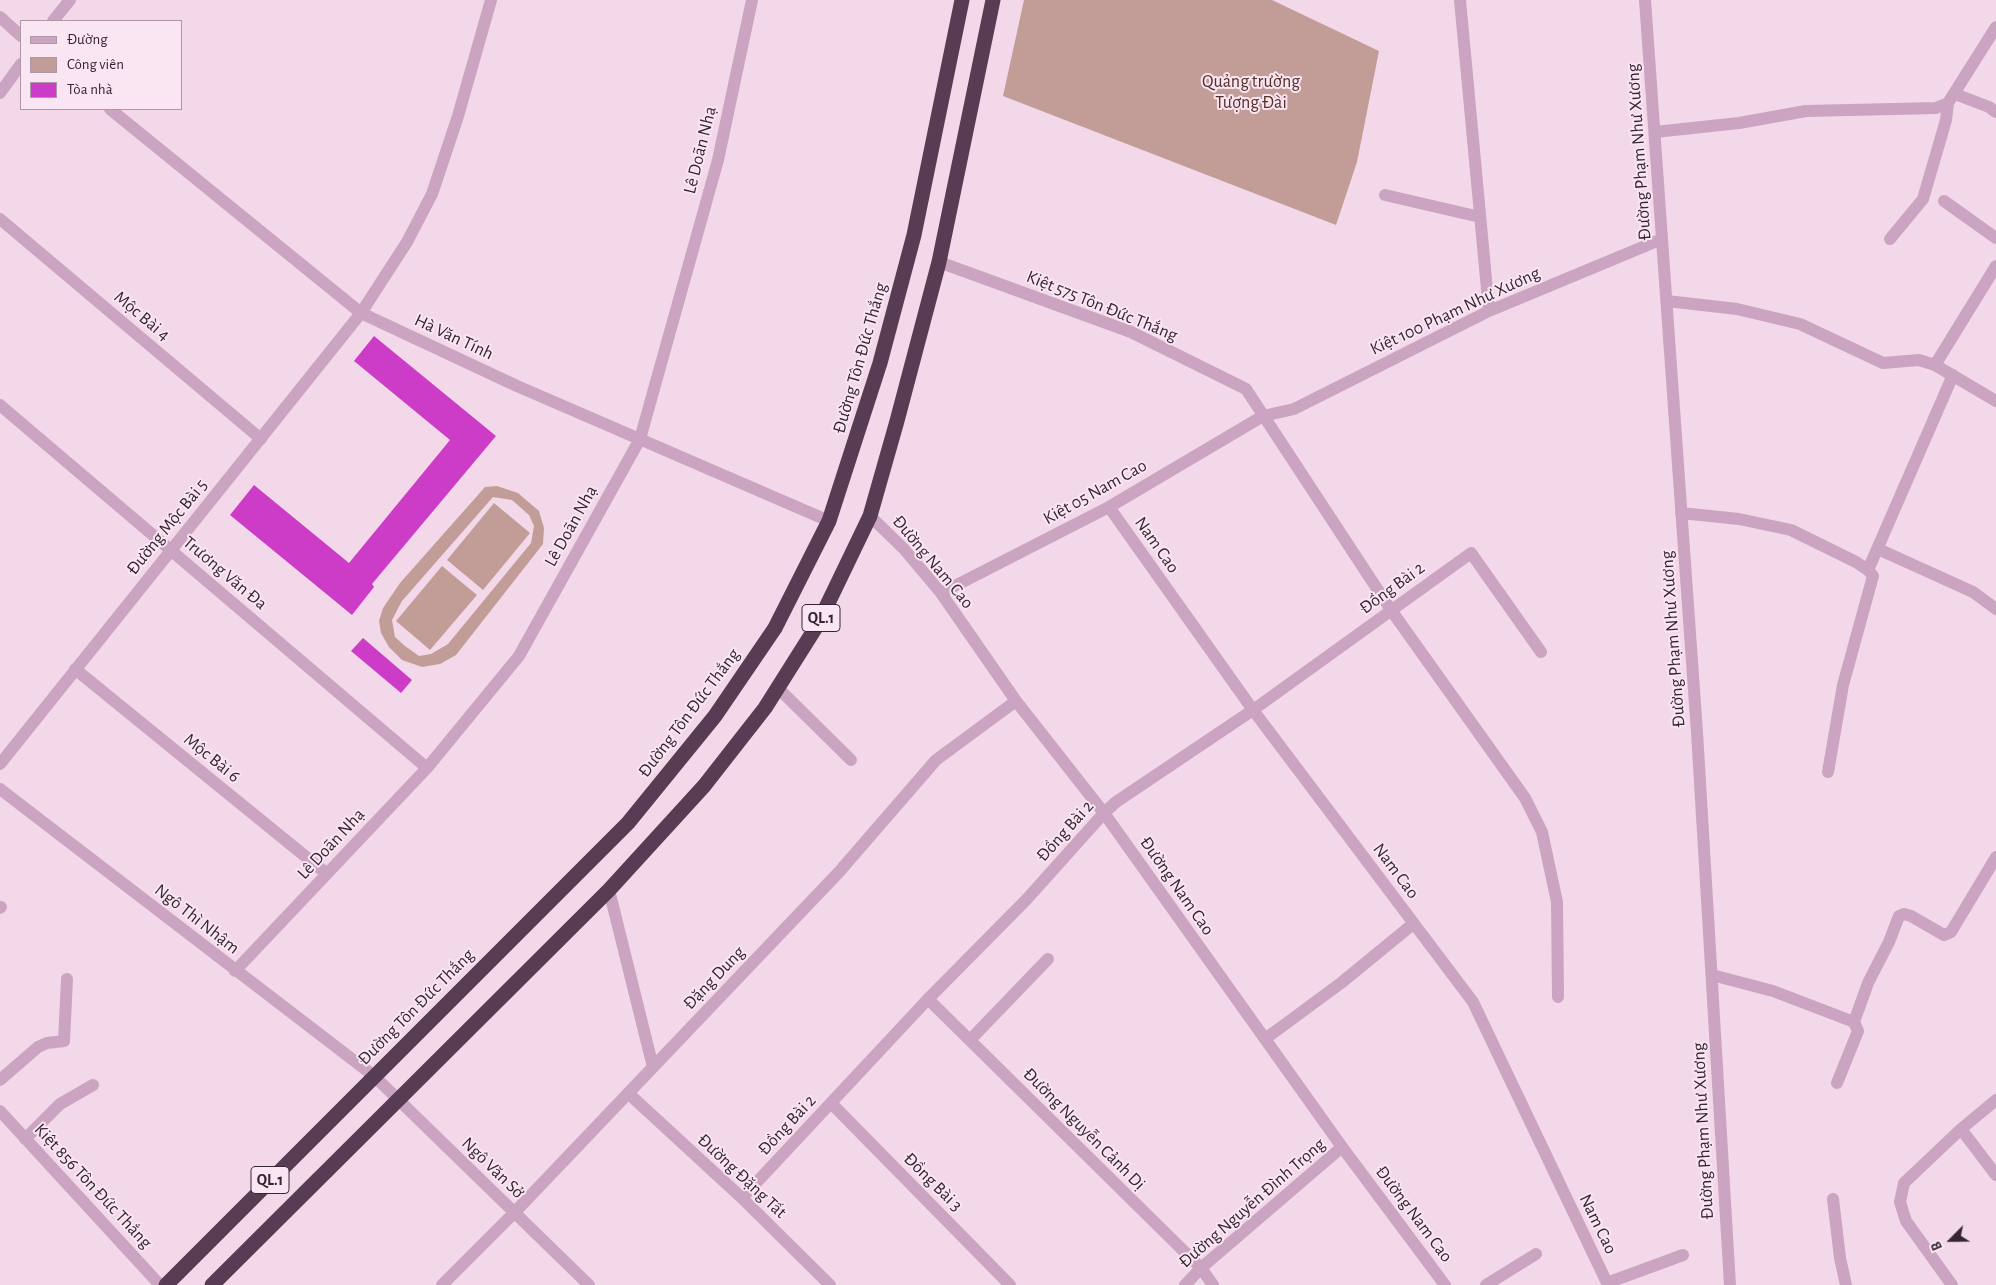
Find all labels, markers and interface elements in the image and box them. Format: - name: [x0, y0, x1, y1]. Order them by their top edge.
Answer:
- legend: [20, 20, 182, 110]
- text: Đường: [67, 32, 107, 47]
- text: Công viên: [67, 57, 124, 72]
- street label: Đường Phạm Như Xương: [1622, 63, 1656, 241]
- park label: Quảng trường Tượng Đài: [1202, 71, 1300, 114]
- text: Tòa nhà: [67, 82, 113, 97]
- street label: Lê Doãn Nhạ: [679, 104, 721, 196]
- street label: Kiệt 100 Phạm Như Xương: [1367, 262, 1543, 360]
- street label: Kiệt 575 Tôn Đức Thắng: [1023, 266, 1181, 346]
- street label: Đường Tôn Đức Thắng: [828, 280, 892, 436]
- street label: Mộc Bài 4: [110, 286, 174, 346]
- street label: Hà Văn Tính: [411, 309, 497, 365]
- street label: Kiệt 05 Nam Cao: [1039, 455, 1151, 529]
- street label: Đường Mộc Bài 5: [122, 475, 212, 579]
- street label: Lê Doãn Nhạ: [540, 482, 602, 570]
- street label: Đường Nam Cao: [888, 511, 978, 613]
- street label: Nam Cao: [1130, 513, 1184, 577]
- street label: Trương Văn Đa: [179, 532, 271, 614]
- street label: Đường Phạm Như Xương: [1656, 550, 1690, 728]
- street label: Đồng Bài 2: [1355, 557, 1429, 619]
- road number: QL.1: [802, 604, 840, 632]
- street label: Đường Tôn Đức Thắng: [633, 644, 745, 782]
- street label: Mộc Bài 6: [179, 729, 245, 787]
- street label: Đồng Bài 2: [1032, 796, 1098, 866]
- street label: Lê Doãn Nhạ: [293, 804, 369, 884]
- street label: Đường Nam Cao: [1135, 833, 1219, 939]
- street label: Nam Cao: [1368, 839, 1424, 903]
- street label: Ngô Thì Nhậm: [150, 879, 244, 959]
- street label: Đặng Dung: [678, 942, 750, 1014]
- street label: Đường Tôn Đức Thắng: [353, 944, 479, 1070]
- street label: Đường Phạm Như Xương: [1688, 1042, 1718, 1220]
- street label: Đường Nguyễn Cảnh Dị: [1018, 1063, 1150, 1195]
- street label: Đồng Bài 2: [753, 1090, 821, 1160]
- street label: Kiệt 856 Tôn Đức Thắng: [30, 1119, 156, 1253]
- street label: Đường Đặng Tất: [693, 1129, 791, 1223]
- street label: Ngô Văn Sở: [457, 1133, 529, 1203]
- street label: Đường Nguyễn Đình Trọng: [1174, 1133, 1330, 1273]
- street label: Đồng Bài 3: [899, 1148, 967, 1216]
- street label: Đường Nam Cao: [1371, 1161, 1457, 1267]
- road number: QL.1: [251, 1166, 289, 1194]
- street label: Nam Cao: [1574, 1191, 1622, 1257]
- north arrow: [1926, 1215, 1976, 1265]
- text: B: [1929, 1239, 1945, 1252]

